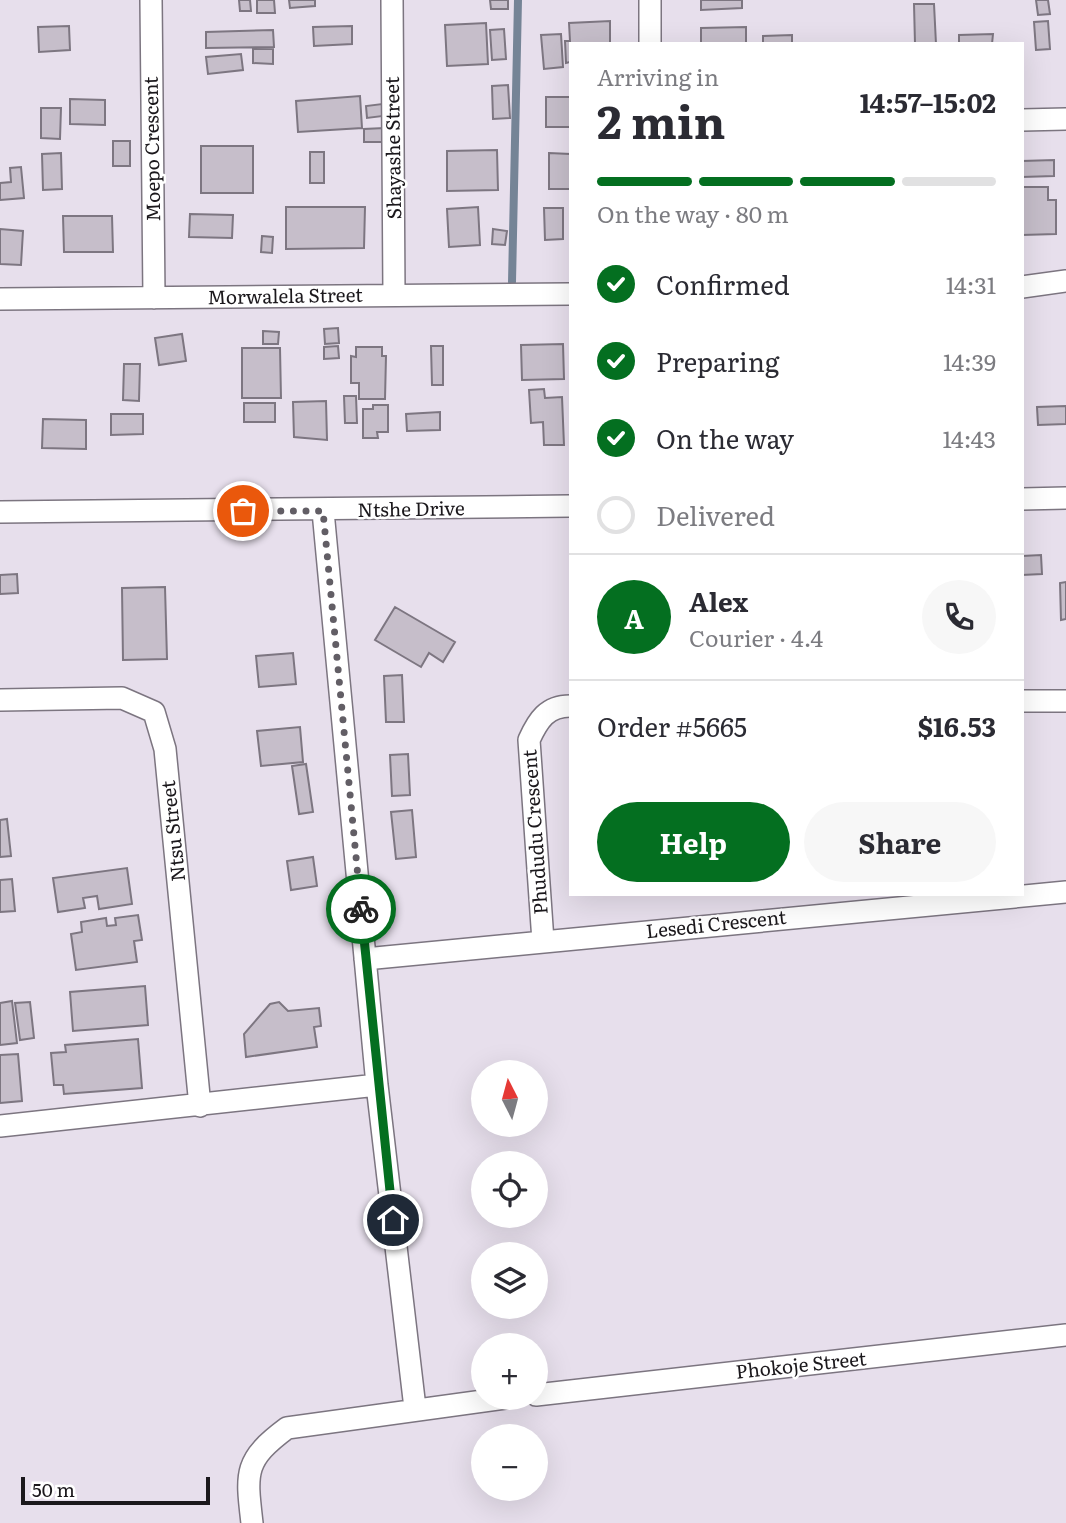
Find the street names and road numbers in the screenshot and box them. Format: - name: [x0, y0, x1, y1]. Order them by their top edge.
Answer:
- street label: Moepo Crescent: [136, 76, 166, 222]
- street label: Shayashe Street: [377, 76, 407, 220]
- street label: Morwalela Street: [207, 280, 363, 310]
- street label: Ntshe Drive: [357, 493, 465, 523]
- street label: Phududu Crescent: [514, 748, 554, 915]
- street label: Ntsu Street: [153, 779, 191, 883]
- street label: Lesedi Crescent: [644, 902, 788, 944]
- street label: Phokoje Street: [734, 1343, 868, 1385]

